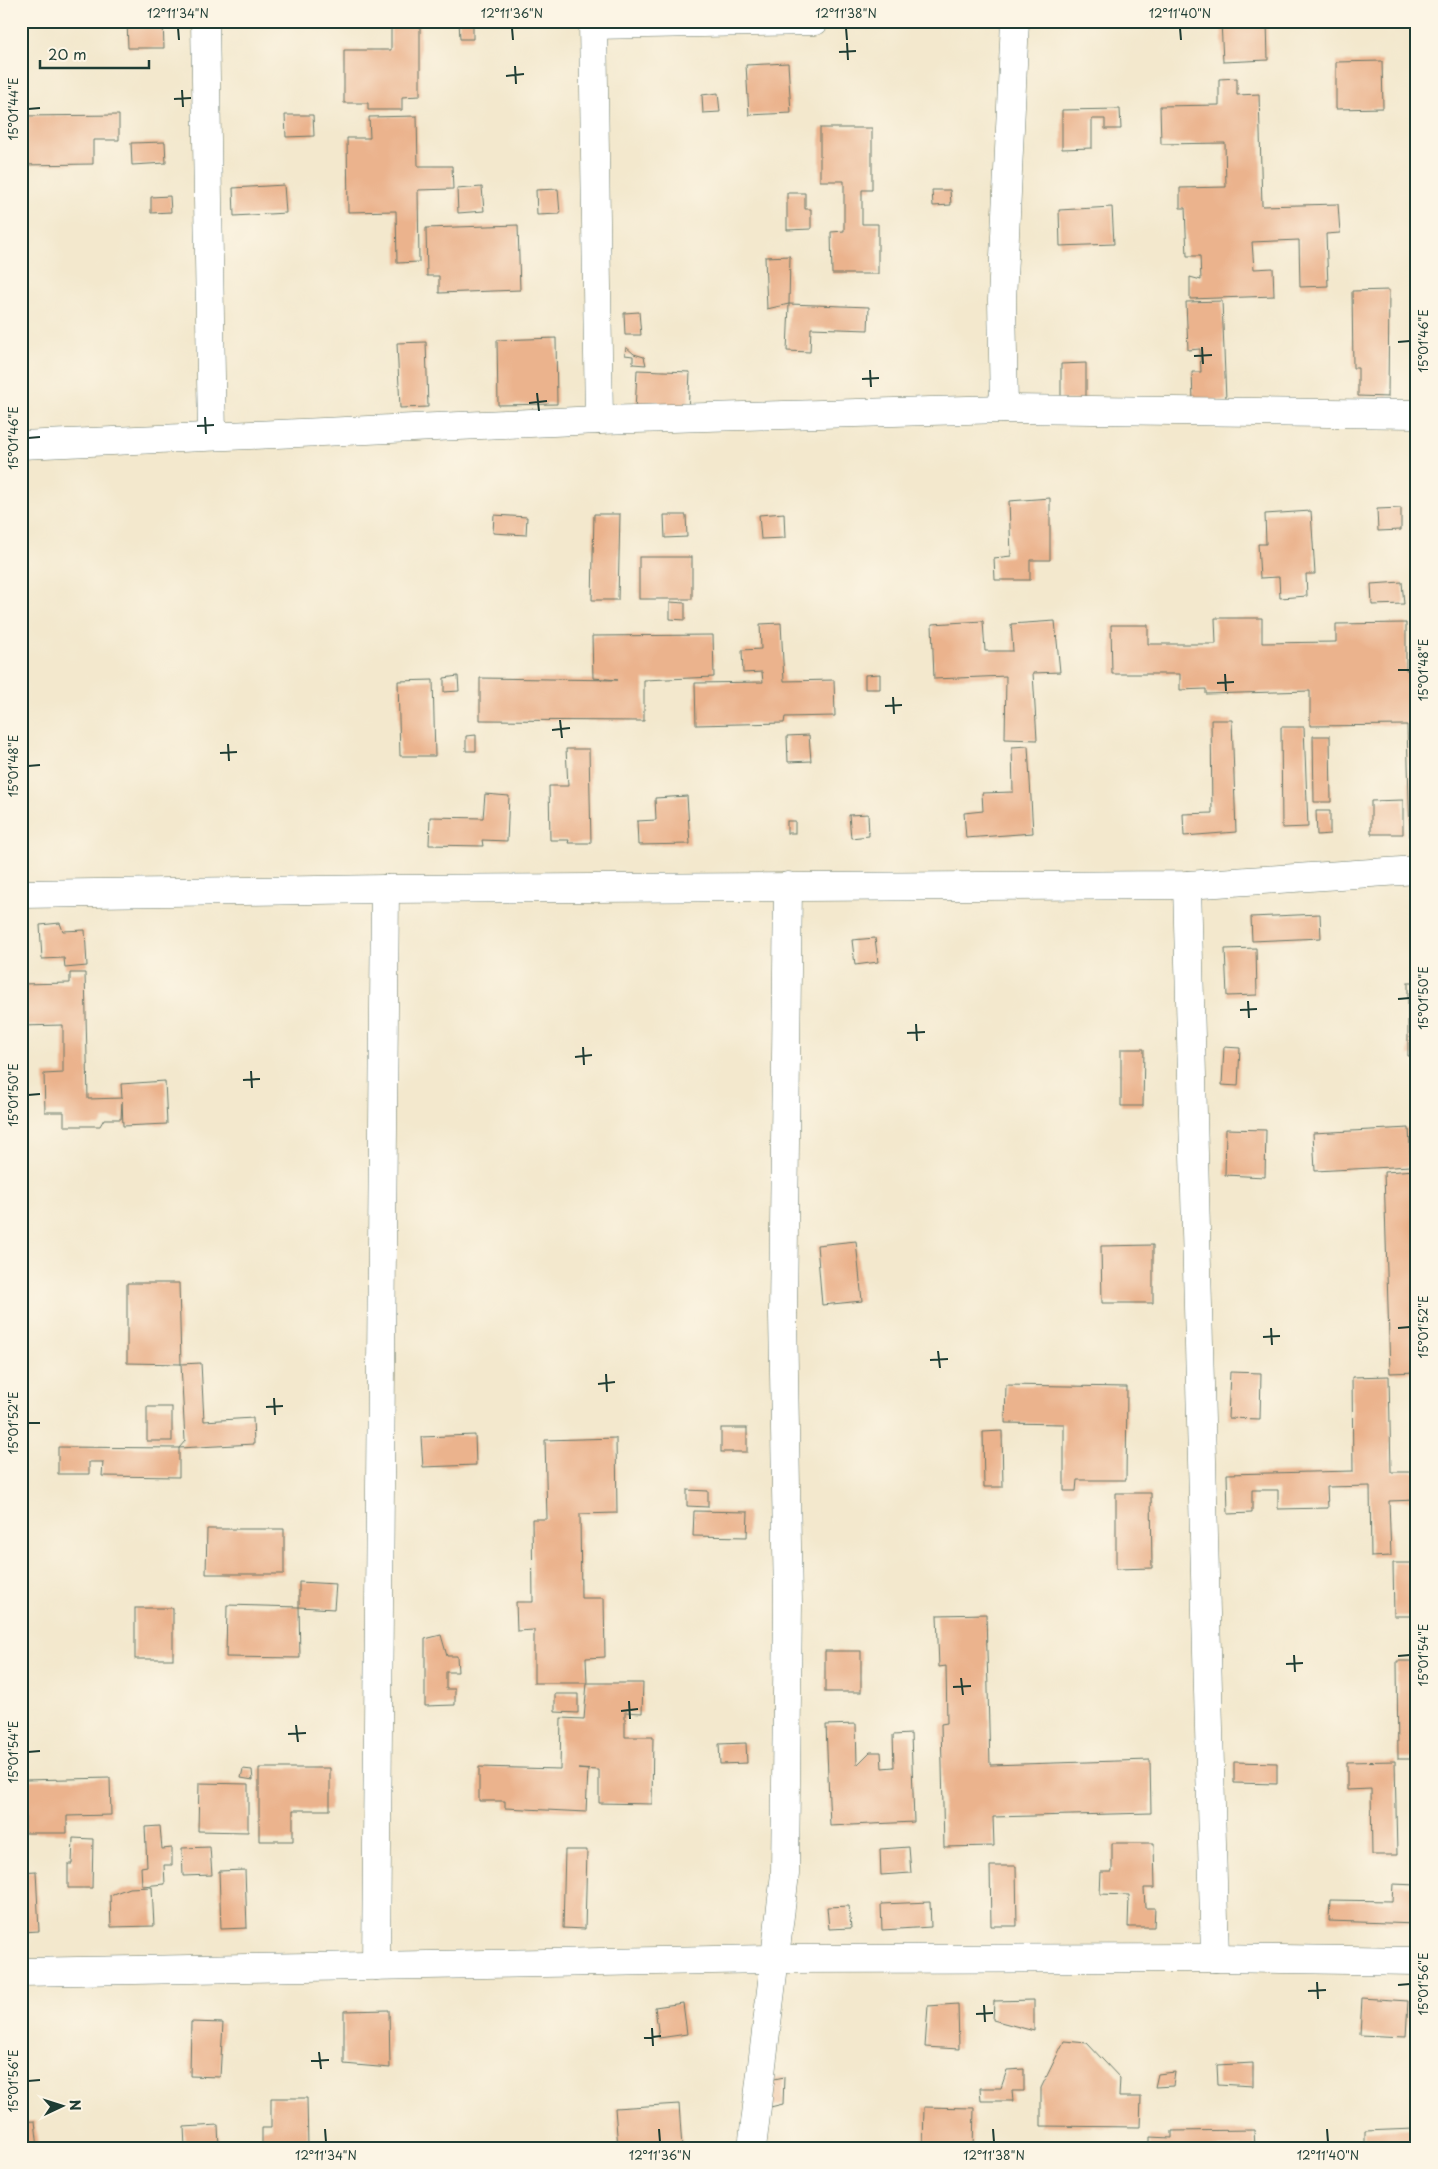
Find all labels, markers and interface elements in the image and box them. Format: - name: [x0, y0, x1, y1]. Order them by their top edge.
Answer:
- text: 12°11'34"N: [147, 4, 209, 22]
- text: 12°11'36"N: [481, 4, 543, 22]
- text: 12°11'38"N: [815, 4, 877, 22]
- text: 12°11'40"N: [1149, 4, 1211, 22]
- scale bar: [40, 38, 149, 70]
- text: 20 m: [48, 42, 87, 65]
- text: 15°01'44"E: [4, 77, 22, 141]
- text: 15°01'46"E: [1414, 309, 1432, 373]
- text: 15°01'46"E: [4, 406, 22, 470]
- text: 15°01'48"E: [1414, 639, 1432, 701]
- text: 15°01'48"E: [4, 735, 22, 797]
- text: 15°01'50"E: [1414, 966, 1432, 1030]
- text: 15°01'50"E: [4, 1063, 22, 1127]
- text: 15°01'52"E: [1414, 1296, 1432, 1358]
- text: 15°01'52"E: [4, 1392, 22, 1454]
- text: 15°01'54"E: [1414, 1624, 1432, 1686]
- text: 15°01'54"E: [4, 1721, 22, 1783]
- text: 15°01'56"E: [1414, 1952, 1432, 2016]
- text: 15°01'56"E: [4, 2049, 22, 2113]
- north arrow: [38, 2082, 88, 2132]
- text: N: [65, 2099, 86, 2111]
- text: 12°11'34"N: [295, 2146, 357, 2164]
- text: 12°11'36"N: [629, 2146, 691, 2164]
- text: 12°11'38"N: [963, 2146, 1025, 2164]
- text: 12°11'40"N: [1297, 2146, 1359, 2164]

